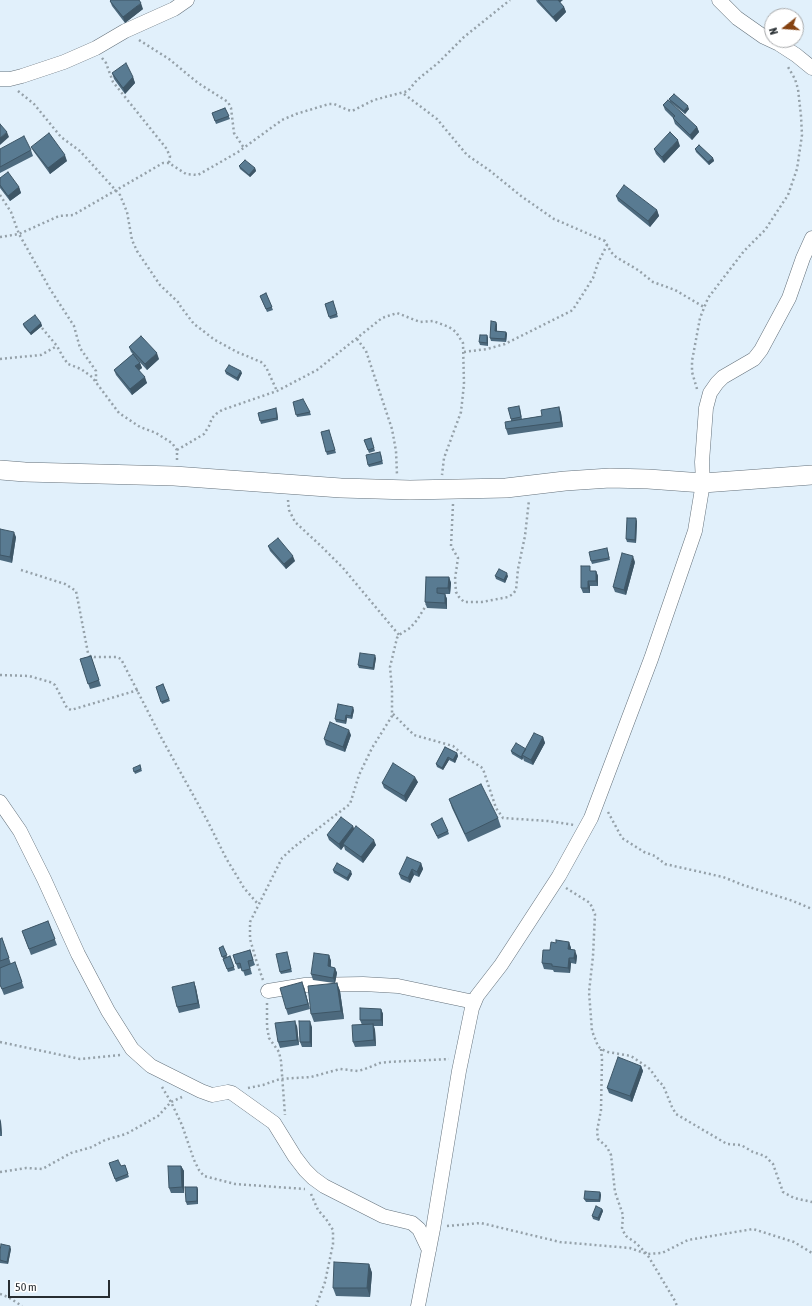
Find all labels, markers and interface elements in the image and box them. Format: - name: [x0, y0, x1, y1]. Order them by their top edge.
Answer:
- north arrow: [764, 8, 804, 48]
- text: N: [767, 26, 780, 36]
- scale bar: [10, 1272, 112, 1298]
- text: 50 m: [15, 1280, 37, 1294]

